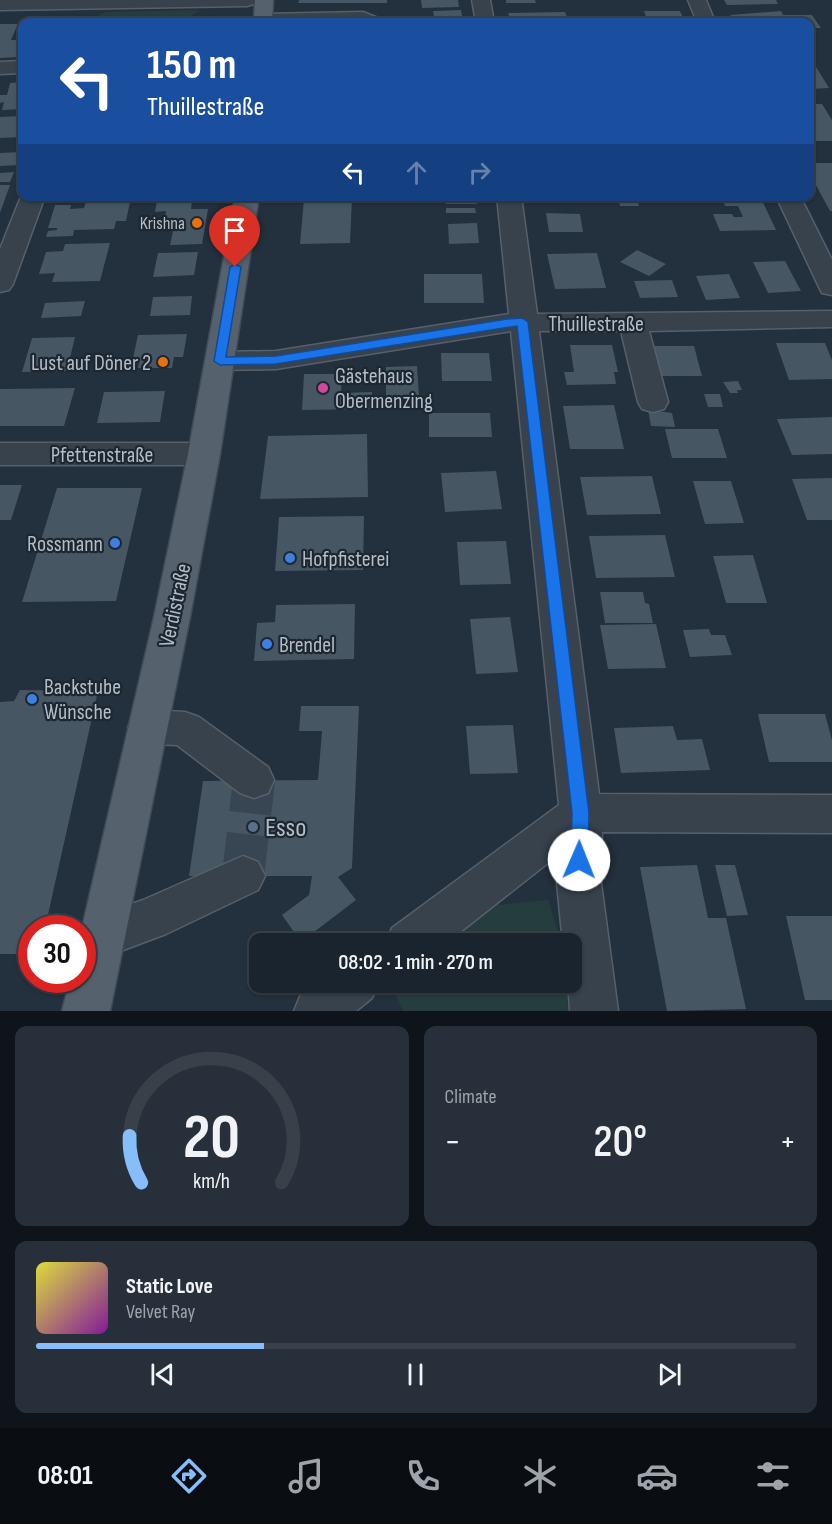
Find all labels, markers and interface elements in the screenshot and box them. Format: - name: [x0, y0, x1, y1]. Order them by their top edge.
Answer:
- text: 150 m: [147, 40, 236, 91]
- icon: left: [48, 42, 126, 120]
- text: Thuillestraße: [147, 91, 264, 123]
- icon: left: [337, 156, 370, 189]
- icon: ahead: [400, 156, 433, 189]
- icon: right: [463, 156, 496, 189]
- pin: [209, 205, 260, 267]
- place label: Krishna: [140, 213, 185, 234]
- icon: arrive: [218, 214, 251, 247]
- marker: Krishna: [190, 216, 204, 230]
- street label: Thuillestraße: [548, 311, 644, 338]
- place label: Lust auf Döner 2: [31, 350, 151, 377]
- marker: Lust auf Döner 2: [156, 355, 170, 369]
- place label: Gästehaus Obermenzing: [335, 363, 433, 415]
- marker: Gästehaus Obermenzing: [316, 381, 330, 395]
- street label: Pfettenstraße: [51, 442, 153, 469]
- place label: Rossmann: [27, 531, 103, 558]
- marker: Rossmann: [108, 536, 122, 550]
- place label: Hofpfisterei: [302, 546, 389, 573]
- marker: Hofpfisterei: [283, 551, 297, 565]
- street label: Verdistraße: [153, 561, 197, 649]
- place label: Brendel: [279, 632, 335, 659]
- marker: Brendel: [260, 637, 274, 651]
- place label: Backstube Wünsche: [44, 674, 121, 726]
- marker: Backstube Wünsche: [25, 692, 39, 706]
- place label: Esso: [265, 812, 306, 844]
- marker: Esso: [246, 820, 260, 834]
- position arrow: [547, 828, 611, 892]
- speed limit sign: 30: [18, 915, 96, 993]
- text: 08:02 · 1 min · 270 m: [338, 949, 493, 976]
- text: Climate: [445, 1085, 497, 1109]
- text: 20: [183, 1101, 240, 1176]
- text: 20°: [593, 1115, 647, 1170]
- text: −: [445, 1122, 461, 1162]
- text: +: [780, 1122, 796, 1162]
- text: km/h: [193, 1169, 230, 1194]
- text: Static Love: [126, 1273, 213, 1300]
- text: Velvet Ray: [126, 1300, 195, 1324]
- icon: previous: [146, 1358, 179, 1391]
- icon: pause: [399, 1358, 432, 1391]
- icon: next: [653, 1358, 686, 1391]
- icon: directions: [168, 1455, 210, 1497]
- icon: music: [285, 1455, 327, 1497]
- icon: phone: [402, 1455, 444, 1497]
- icon: climate: [519, 1455, 561, 1497]
- icon: car: [636, 1455, 678, 1497]
- icon: filters: [752, 1455, 794, 1497]
- text: 08:01: [37, 1460, 93, 1492]

